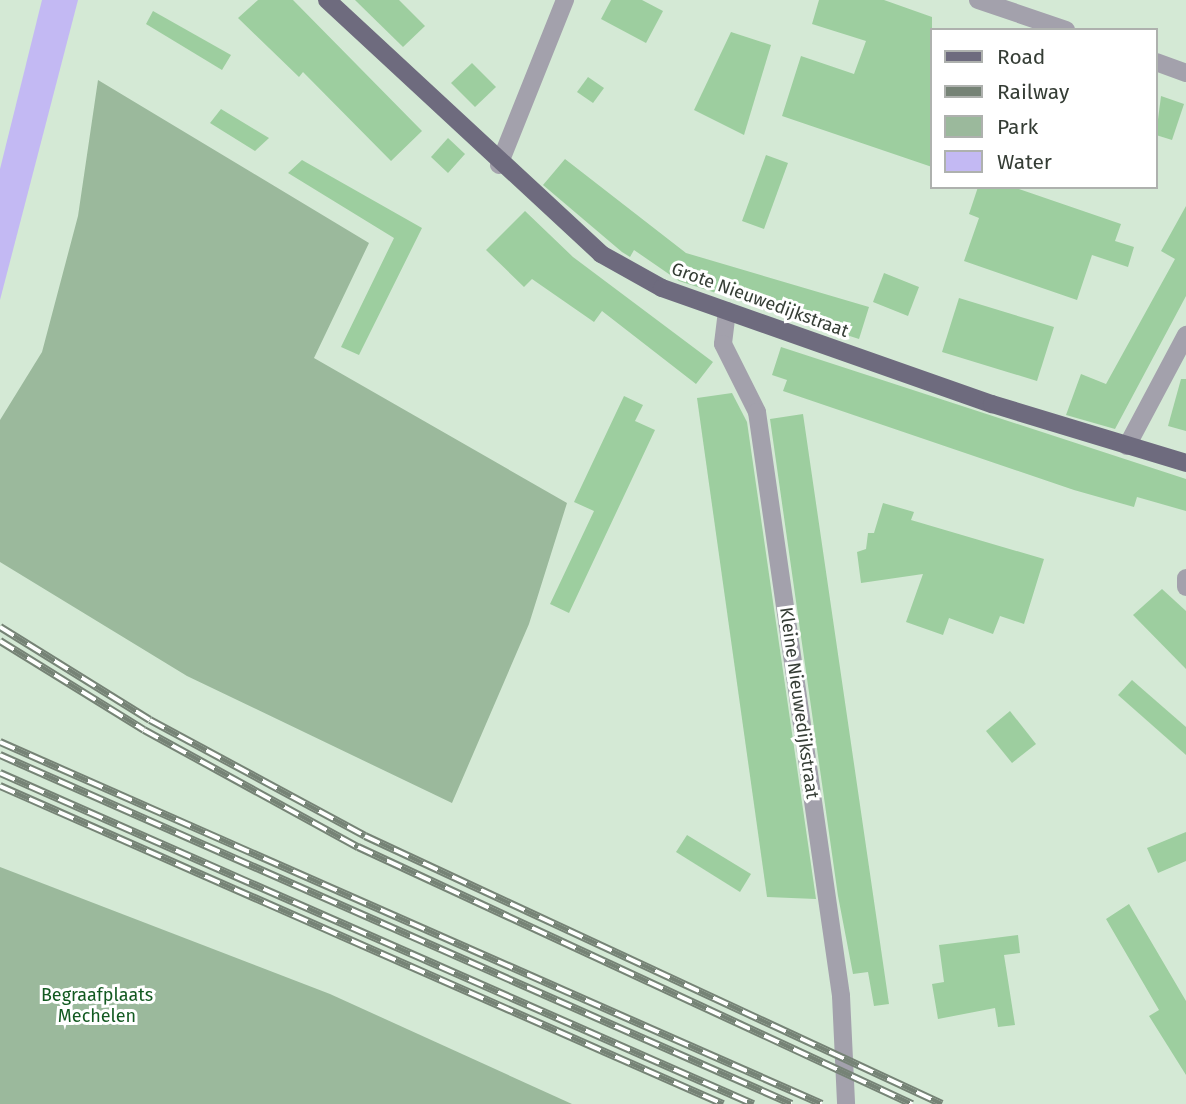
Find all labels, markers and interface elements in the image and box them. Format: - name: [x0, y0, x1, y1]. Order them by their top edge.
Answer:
- legend: [930, 28, 1158, 189]
- text: Road: [997, 44, 1045, 70]
- text: Railway: [997, 79, 1069, 105]
- text: Park: [997, 114, 1038, 140]
- text: Water: [997, 149, 1052, 175]
- street label: Grote Nieuwedijkstraat: [669, 258, 851, 342]
- street label: Kleine Nieuwedijkstraat: [775, 606, 823, 800]
- park label: Begraafplaats Mechelen: [41, 985, 153, 1028]

